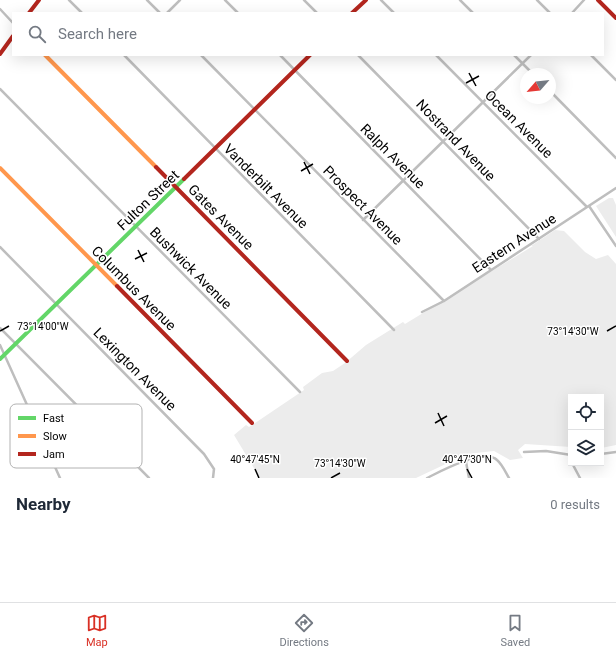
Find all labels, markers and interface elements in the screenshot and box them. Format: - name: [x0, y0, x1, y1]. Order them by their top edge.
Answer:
- search box: [12, 12, 604, 56]
- icon: search: [26, 23, 48, 45]
- text: Search here: [58, 25, 137, 43]
- north arrow: [520, 68, 556, 104]
- street label: Ocean Avenue: [482, 87, 556, 161]
- street label: Nostrand Avenue: [413, 96, 499, 184]
- street label: Ralph Avenue: [357, 120, 429, 192]
- street label: Vanderbilt Avenue: [221, 141, 311, 231]
- street label: Prospect Avenue: [320, 162, 406, 248]
- street label: Fulton Street: [114, 166, 182, 233]
- street label: Gates Avenue: [185, 181, 257, 253]
- street label: Eastern Avenue: [469, 210, 559, 276]
- street label: Bushwick Avenue: [147, 224, 235, 312]
- street label: Columbus Avenue: [89, 243, 179, 333]
- text: 73°14'00"W: [17, 321, 69, 332]
- street label: Lexington Avenue: [90, 324, 180, 414]
- text: 73°14'30"W: [547, 326, 599, 337]
- map controls: [568, 394, 604, 466]
- button: locate: [568, 394, 604, 430]
- legend: [10, 404, 142, 468]
- text: Fast: [43, 412, 65, 425]
- text: Slow: [43, 430, 67, 443]
- button: layers: [568, 430, 604, 466]
- text: Jam: [43, 448, 65, 461]
- text: 40°47'45"N: [230, 454, 280, 465]
- text: 40°47'30"N: [442, 454, 492, 465]
- text: 73°14'30"W: [314, 458, 366, 469]
- text: Nearby: [16, 494, 71, 514]
- text: 0 results: [550, 497, 600, 512]
- tab: Map: [86, 612, 108, 649]
- tab: Directions: [279, 612, 329, 649]
- tab: Saved: [500, 612, 530, 649]

